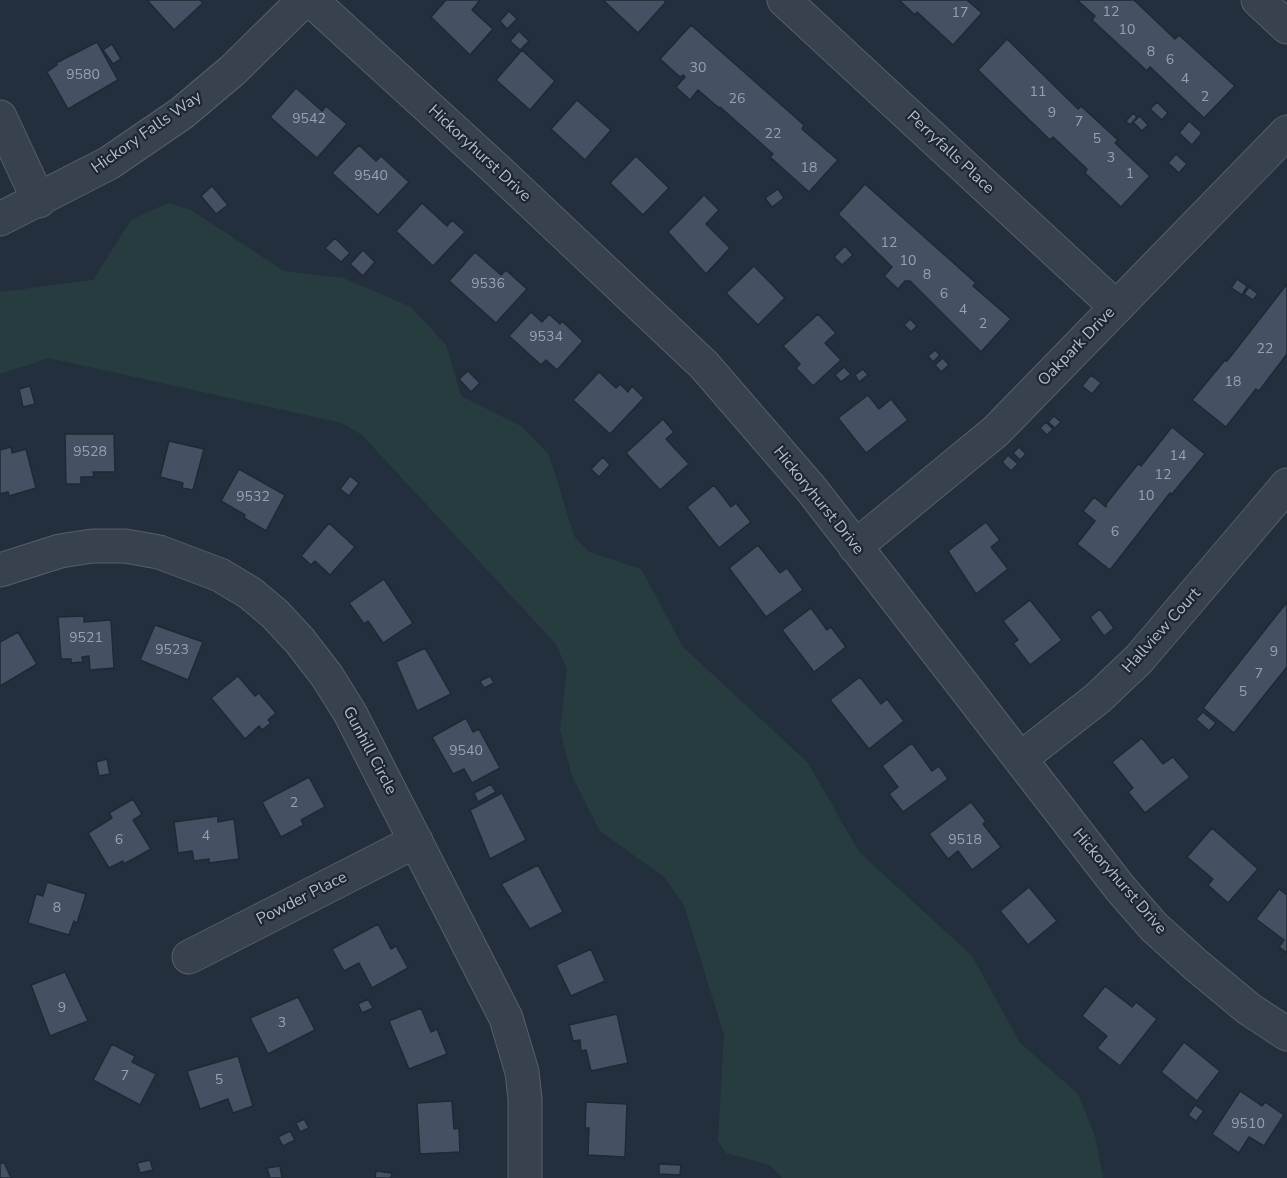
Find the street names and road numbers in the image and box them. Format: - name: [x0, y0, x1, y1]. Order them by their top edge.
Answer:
- street label: Hickory Falls Way: [88, 88, 206, 178]
- street label: Hickoryhurst Drive: [424, 101, 534, 207]
- street label: Perryfalls Place: [902, 108, 998, 198]
- street label: Oakpark Drive: [1035, 304, 1119, 390]
- street label: Hickoryhurst Drive: [769, 443, 867, 559]
- street label: Hallview Court: [1119, 585, 1205, 677]
- street label: Gunhill Circle: [338, 704, 400, 798]
- street label: Hickoryhurst Drive: [1068, 825, 1170, 939]
- street label: Powder Place: [254, 868, 350, 930]

